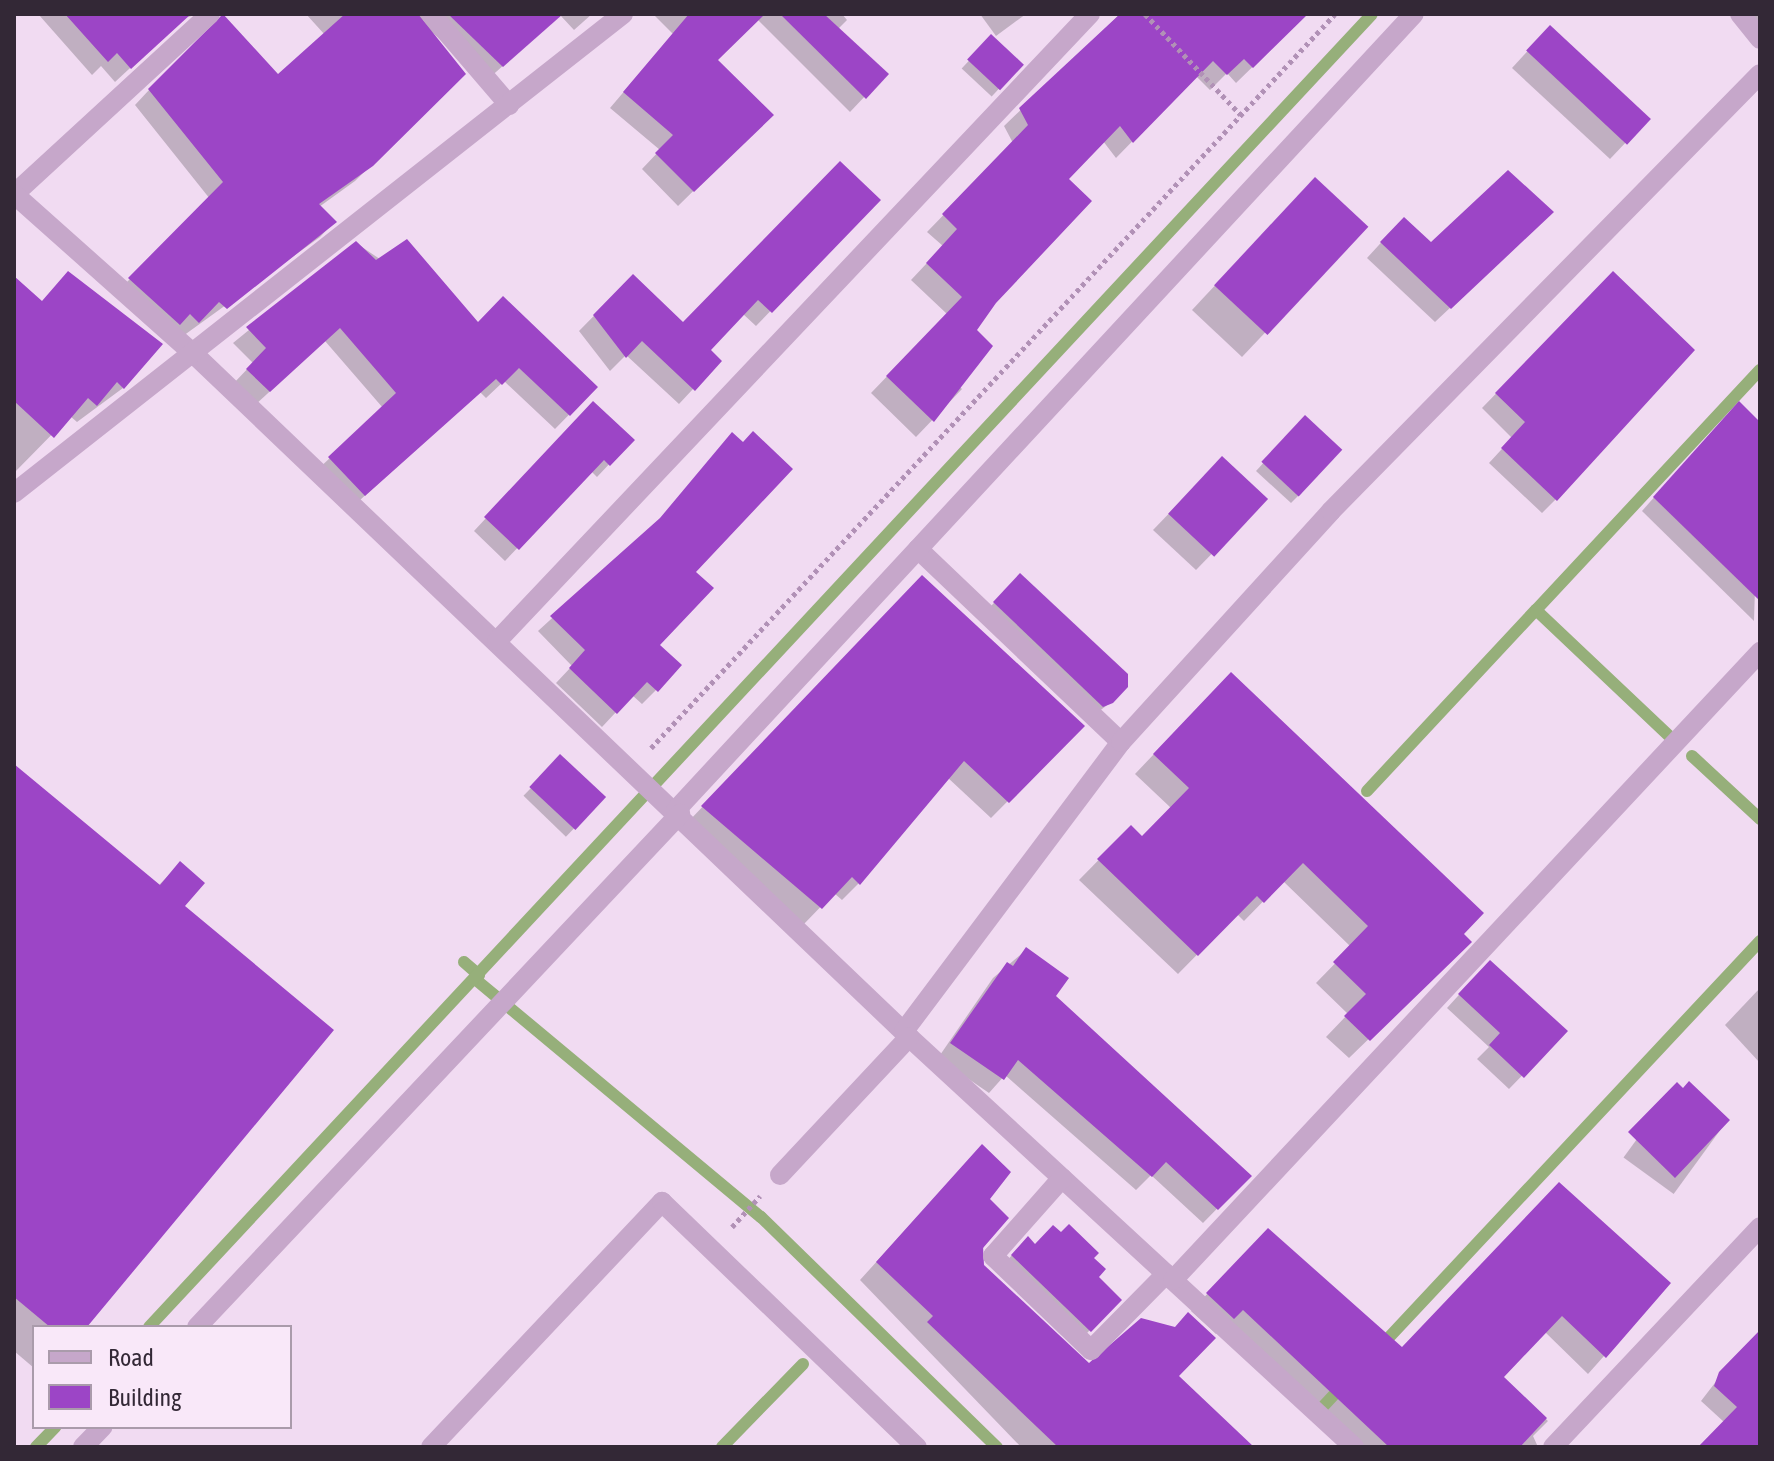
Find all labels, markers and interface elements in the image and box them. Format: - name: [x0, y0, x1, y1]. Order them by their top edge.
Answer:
- legend: [32, 1325, 292, 1429]
- text: Road: [108, 1344, 154, 1371]
- text: Building: [108, 1384, 181, 1411]

